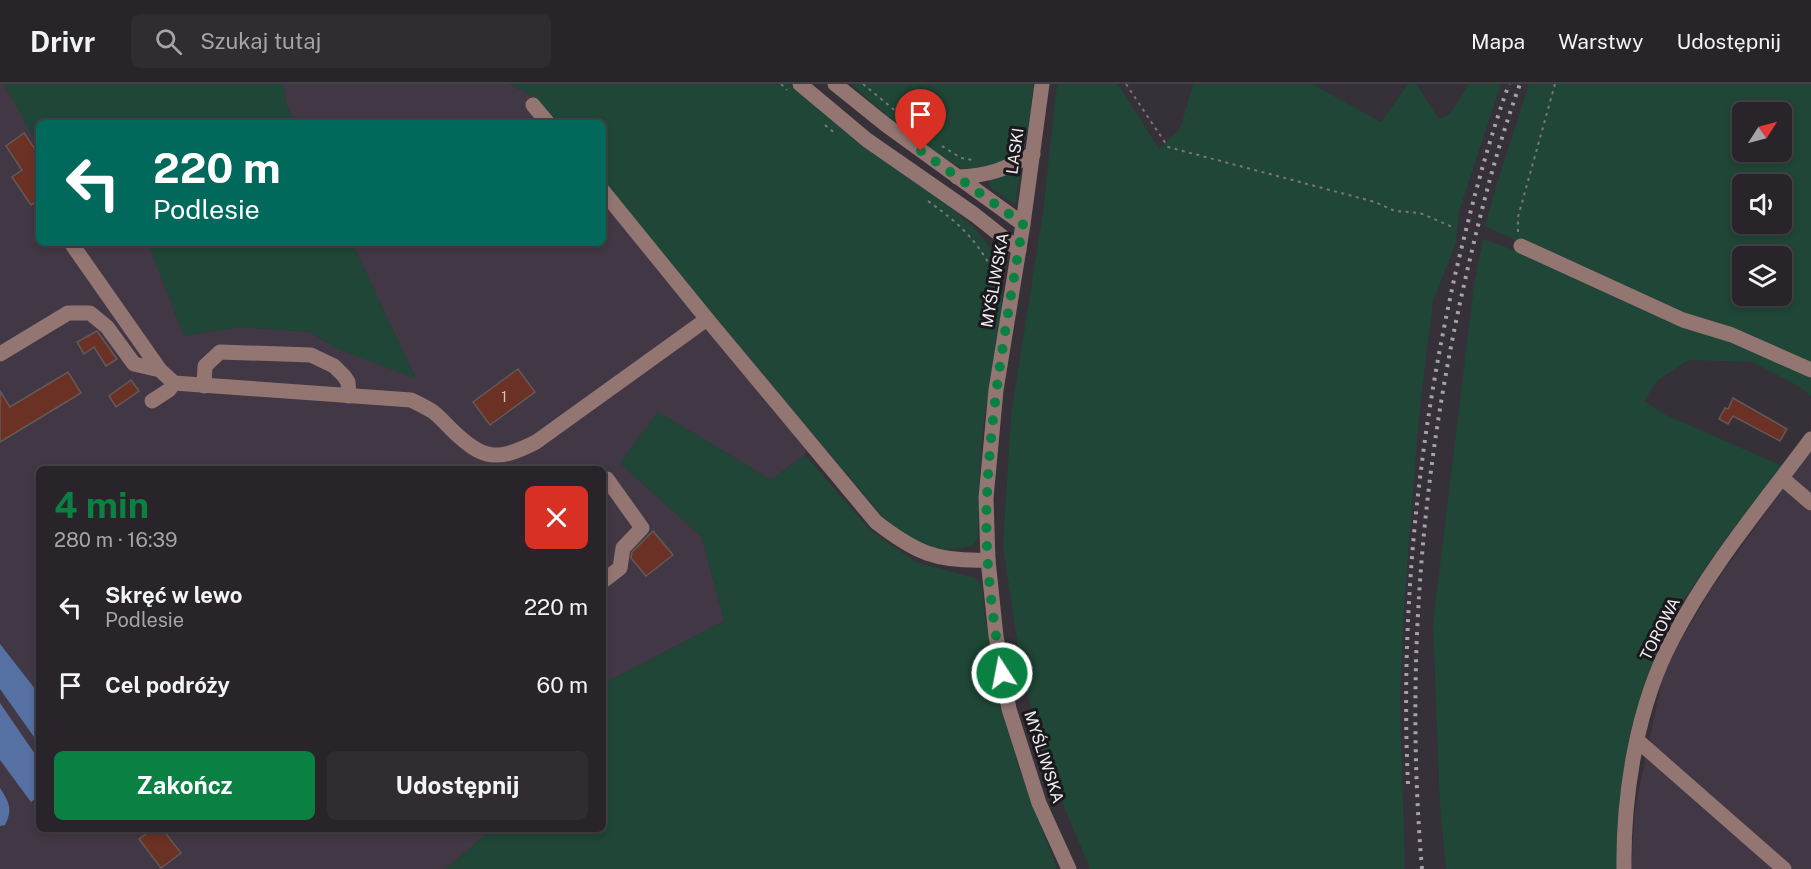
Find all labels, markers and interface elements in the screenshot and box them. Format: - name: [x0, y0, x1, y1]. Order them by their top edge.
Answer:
- search box: [131, 14, 551, 68]
- text: Drivr: [30, 25, 95, 58]
- icon: search: [152, 25, 185, 58]
- text: Szukaj tutaj: [200, 28, 321, 54]
- text: Mapa: [1471, 29, 1525, 54]
- text: Warstwy: [1558, 29, 1643, 54]
- text: Udostępnij: [1676, 29, 1781, 54]
- pin: [895, 89, 946, 151]
- icon: arrive: [904, 98, 937, 131]
- north arrow: [1732, 102, 1792, 162]
- map controls: [1732, 102, 1792, 306]
- street label: LASKI: [1002, 127, 1028, 175]
- text: 220 m: [153, 143, 281, 192]
- icon: left: [54, 144, 132, 222]
- button: sound: [1732, 174, 1792, 234]
- text: Podlesie: [153, 193, 260, 225]
- street label: MYŚLIWSKA: [976, 231, 1013, 329]
- button: layers: [1732, 246, 1792, 306]
- house number: 1: [501, 389, 507, 405]
- text: 4 min: [54, 484, 149, 526]
- button: close: [525, 486, 588, 549]
- text: 280 m · 16:39: [54, 528, 177, 552]
- text: Skręć w lewo: [105, 582, 242, 608]
- icon: left: [54, 591, 87, 624]
- text: 220 m: [524, 594, 588, 620]
- street label: TOROWA: [1636, 594, 1684, 664]
- text: Podlesie: [105, 608, 184, 632]
- position arrow: [970, 641, 1034, 705]
- icon: arrive: [54, 669, 87, 702]
- text: Cel podróży: [105, 672, 230, 698]
- text: 60 m: [537, 672, 588, 698]
- street label: MYŚLIWSKA: [1020, 708, 1069, 806]
- button: Zakończ: [54, 751, 315, 820]
- button: Udostępnij: [327, 751, 588, 820]

